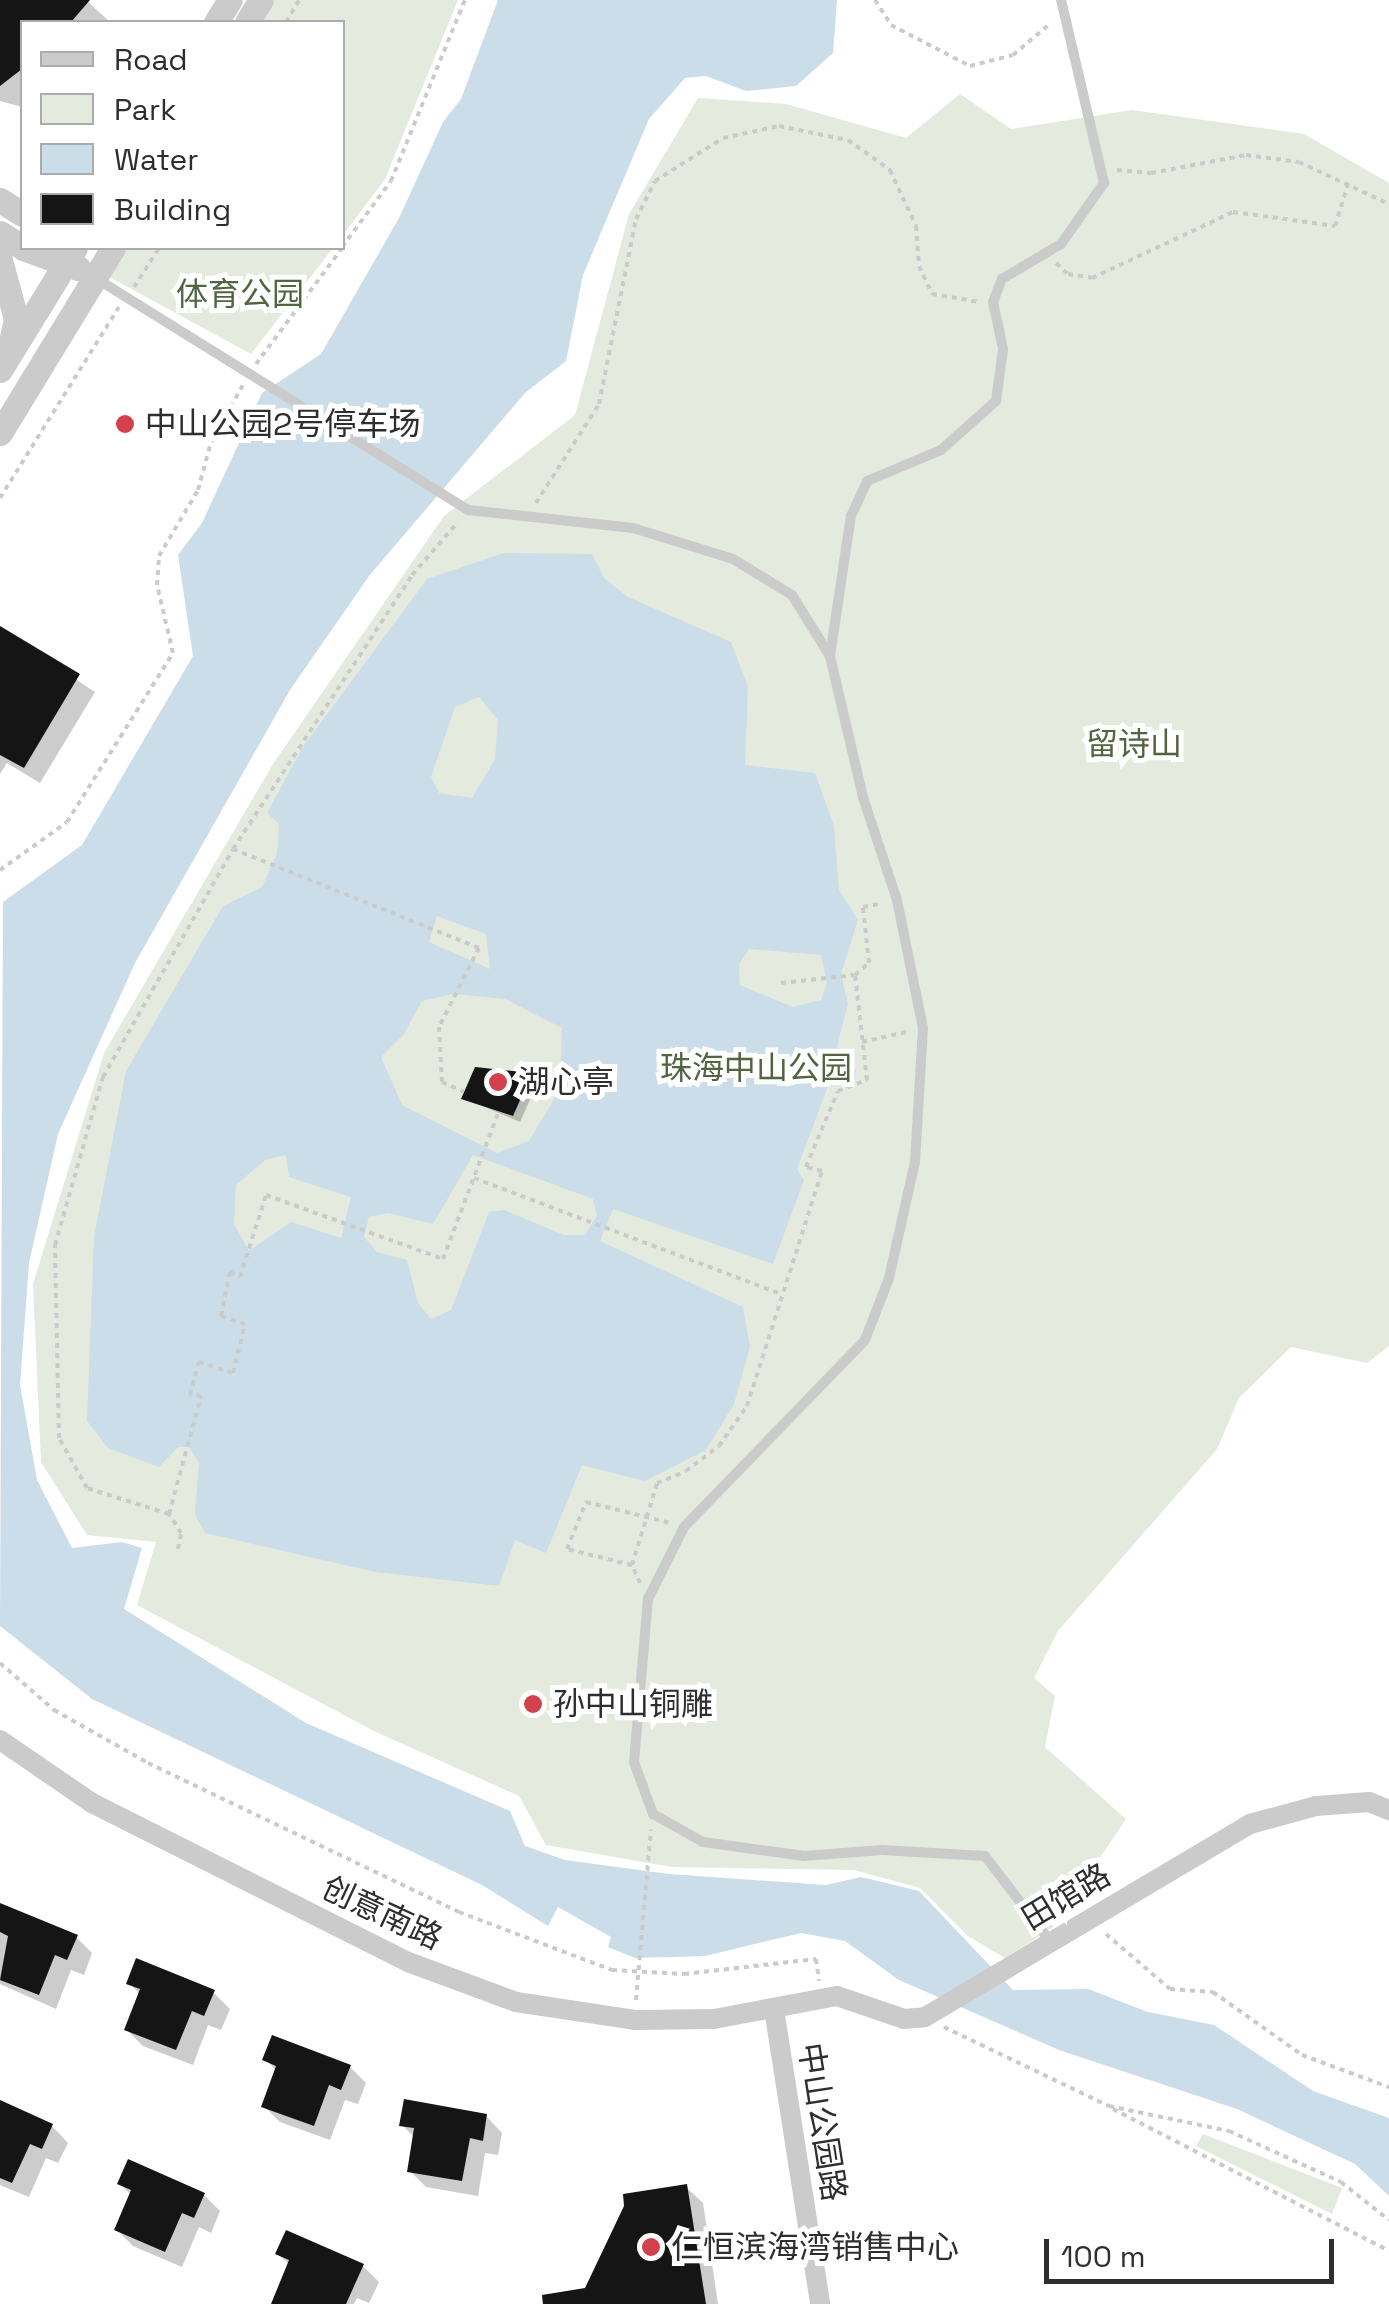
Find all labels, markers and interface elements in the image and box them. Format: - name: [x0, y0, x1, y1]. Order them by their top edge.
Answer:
- legend: [20, 20, 345, 250]
- text: Road: [114, 40, 188, 79]
- text: Park: [114, 90, 176, 129]
- text: Water: [114, 140, 199, 179]
- text: Building: [114, 190, 231, 229]
- park label: 体育公园: [176, 275, 304, 313]
- place label: 中山公园2号停车场: [145, 405, 420, 443]
- marker: 中山公园2号停车场: [114, 413, 136, 435]
- park label: 留诗山: [1086, 725, 1182, 763]
- park label: 珠海中山公园: [660, 1049, 852, 1087]
- place label: 湖心亭: [518, 1063, 614, 1101]
- marker: 湖心亭: [487, 1071, 509, 1093]
- place label: 孙中山铜雕: [553, 1685, 713, 1723]
- marker: 孙中山铜雕: [522, 1693, 544, 1715]
- street label: 田馆路: [1015, 1856, 1117, 1938]
- street label: 创意南路: [316, 1869, 448, 1957]
- street label: 中山公园路: [791, 2040, 853, 2204]
- scale bar: [1049, 2219, 1339, 2281]
- place label: 仁恒滨海湾销售中心: [671, 2228, 959, 2266]
- marker: 仁恒滨海湾销售中心: [640, 2236, 662, 2258]
- text: 100 m: [1061, 2237, 1146, 2276]

